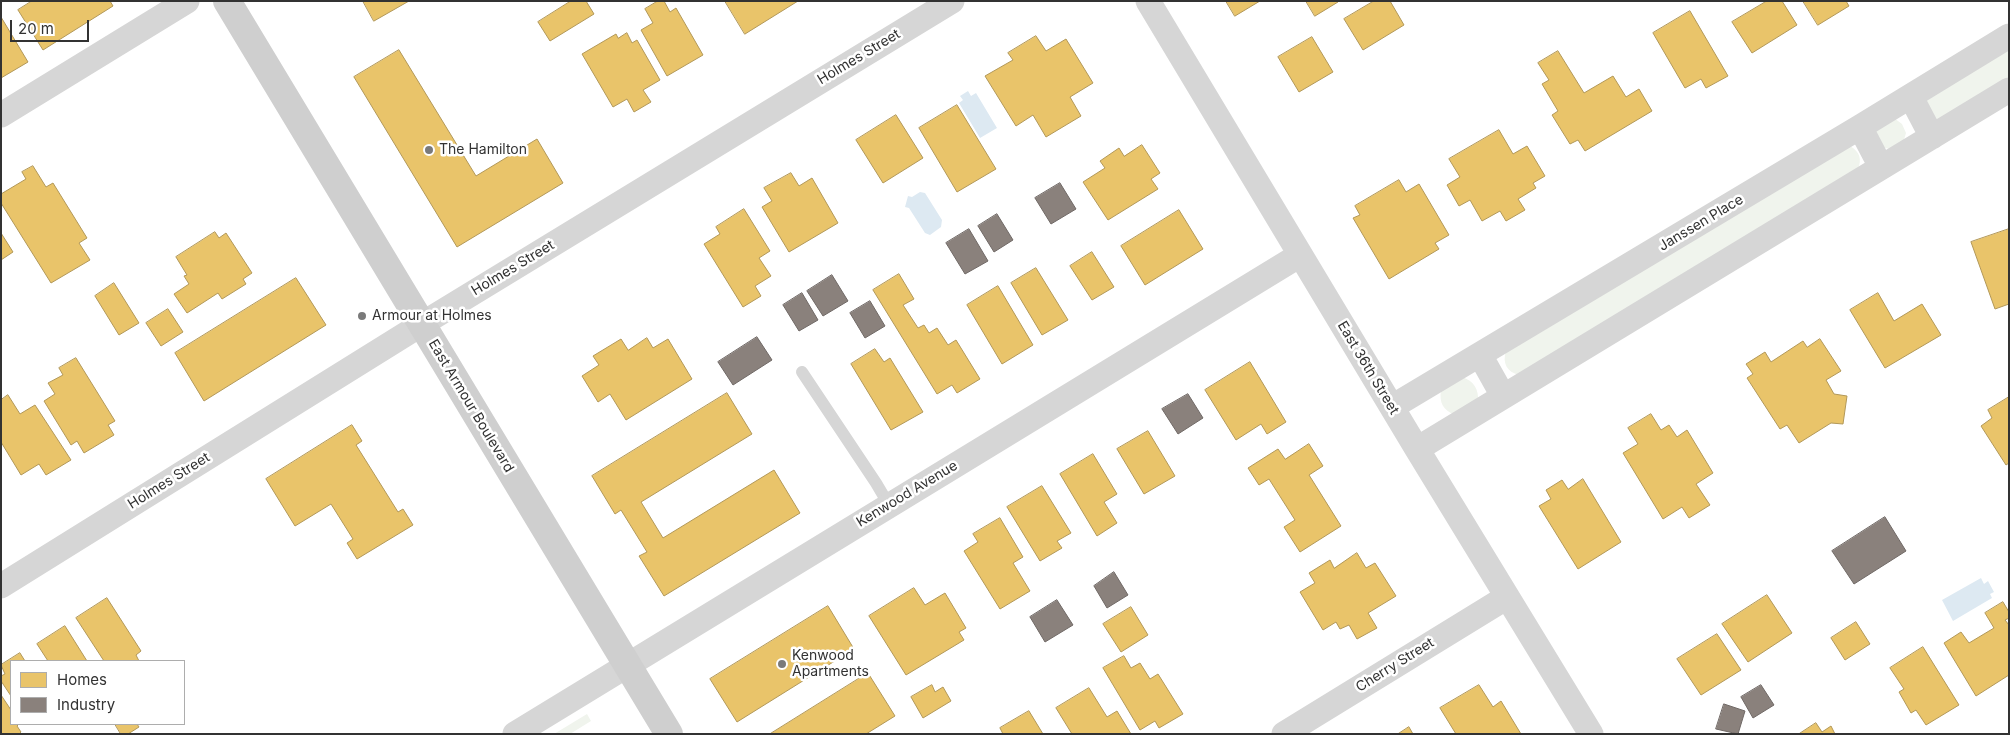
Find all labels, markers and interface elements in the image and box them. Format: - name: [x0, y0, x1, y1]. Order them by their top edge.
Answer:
- scale bar: [12, 10, 91, 42]
- text: 20 m: [18, 19, 54, 38]
- street label: Holmes Street: [815, 26, 903, 88]
- place label: The Hamilton: [439, 142, 527, 158]
- marker: The Hamilton: [423, 144, 435, 156]
- street label: Janssen Place: [1656, 191, 1746, 255]
- street label: Holmes Street: [469, 237, 557, 299]
- place label: Armour at Holmes: [372, 308, 492, 324]
- marker: Armour at Holmes: [356, 310, 368, 322]
- street label: East 36th Street: [1334, 318, 1402, 418]
- street label: East Armour Boulevard: [425, 337, 517, 475]
- street label: Holmes Street: [125, 449, 213, 513]
- street label: Kenwood Avenue: [853, 457, 961, 531]
- street label: Cherry Street: [1353, 634, 1437, 696]
- place label: Kenwood Apartments: [792, 648, 869, 680]
- marker: Kenwood Apartments: [776, 658, 788, 670]
- legend: [10, 660, 185, 725]
- text: Homes: [57, 670, 107, 689]
- text: Industry: [57, 695, 115, 714]

